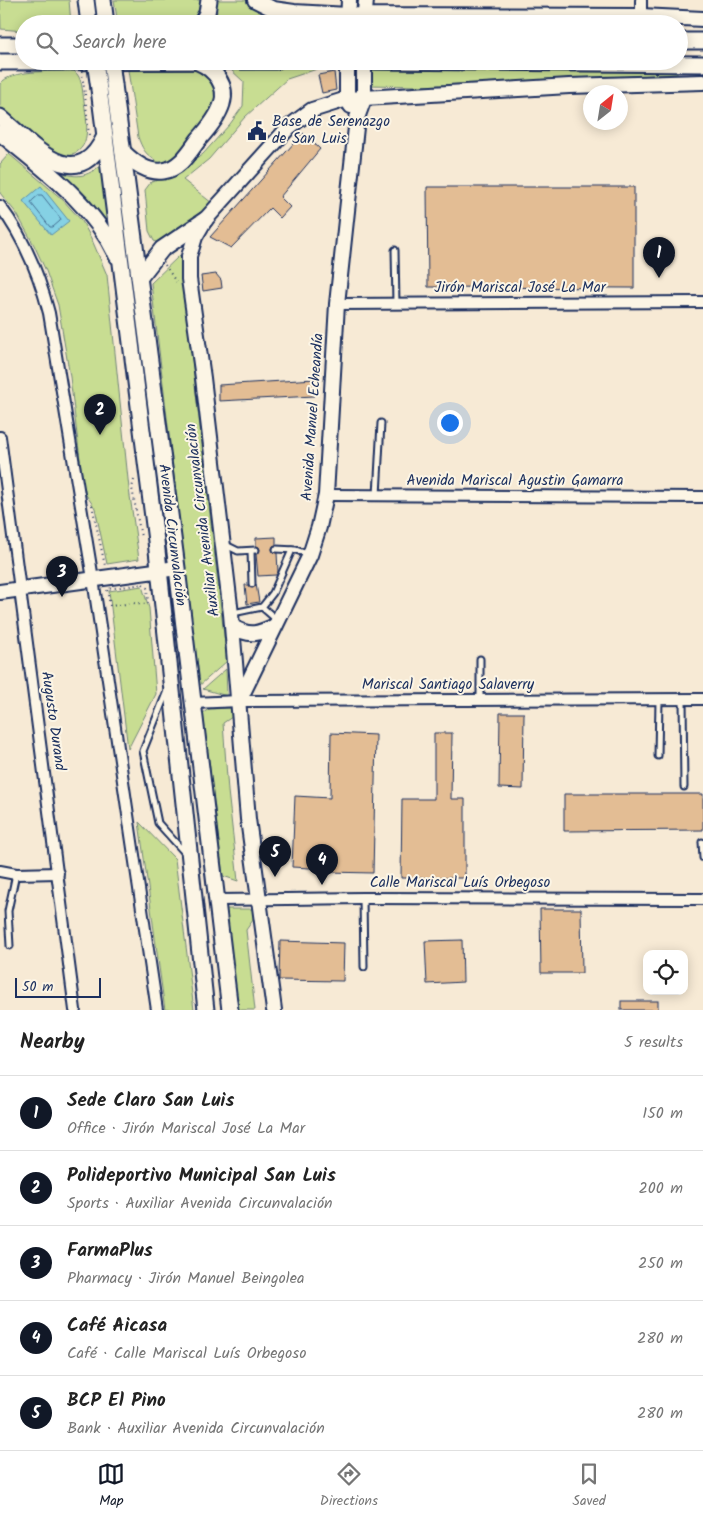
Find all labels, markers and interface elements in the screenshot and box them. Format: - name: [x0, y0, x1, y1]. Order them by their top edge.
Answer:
- search box: [15, 15, 688, 70]
- text: Search here: [73, 28, 167, 58]
- icon: search: [33, 29, 61, 57]
- north arrow: [583, 85, 628, 130]
- place label: Base de Serenazgo de San Luis: [272, 110, 390, 151]
- public building icon: Base de Serenazgo de San Luis: [246, 120, 268, 142]
- pin: 1: [643, 237, 675, 278]
- street label: Jirón Mariscal José La Mar: [434, 276, 607, 300]
- street label: Avenida Manuel Echeandía: [295, 332, 331, 502]
- pin: 2: [84, 394, 116, 435]
- your location: [437, 410, 463, 436]
- street label: Auxiliar Avenida Circunvalación: [179, 422, 227, 618]
- street label: Avenida Circunvalación: [151, 463, 193, 607]
- street label: Avenida Mariscal Agustin Gamarra: [407, 469, 623, 493]
- pin: 3: [46, 556, 78, 597]
- street label: Augusto Durand: [34, 670, 72, 773]
- street label: Mariscal Santiago Salaverry: [362, 673, 535, 697]
- pin: 5: [259, 836, 291, 877]
- pin: 4: [306, 844, 338, 885]
- street label: Calle Mariscal Luís Orbegoso: [370, 871, 551, 895]
- map controls: [643, 950, 688, 995]
- button: locate: [643, 950, 688, 995]
- scale bar: [15, 975, 101, 998]
- text: 50 m: [22, 976, 53, 998]
- text: Nearby: [20, 1026, 85, 1059]
- text: 5 results: [624, 1030, 683, 1055]
- text: Sede Claro San Luis: [67, 1086, 234, 1116]
- text: 1: [34, 1101, 38, 1126]
- text: 150 m: [642, 1101, 683, 1126]
- text: Office · Jirón Mariscal José La Mar: [67, 1116, 305, 1141]
- text: Polideportivo Municipal San Luis: [67, 1161, 336, 1191]
- text: 2: [31, 1176, 41, 1201]
- text: 200 m: [639, 1176, 683, 1201]
- text: Sports · Auxiliar Avenida Circunvalación: [67, 1191, 333, 1216]
- text: FarmaPlus: [67, 1236, 153, 1266]
- text: 3: [32, 1251, 40, 1276]
- text: 250 m: [638, 1251, 683, 1276]
- text: Pharmacy · Jirón Manuel Beingolea: [67, 1266, 304, 1291]
- text: Café Aicasa: [67, 1311, 167, 1341]
- text: 4: [32, 1326, 40, 1351]
- text: 280 m: [637, 1326, 683, 1351]
- text: Café · Calle Mariscal Luís Orbegoso: [67, 1341, 306, 1366]
- text: BCP El Pino: [67, 1386, 166, 1416]
- text: 5: [32, 1401, 40, 1426]
- text: 280 m: [637, 1401, 683, 1426]
- text: Bank · Auxiliar Avenida Circunvalación: [67, 1416, 325, 1441]
- tab: Map: [97, 1460, 125, 1512]
- tab: Directions: [320, 1460, 378, 1512]
- tab: Saved: [572, 1460, 606, 1512]

